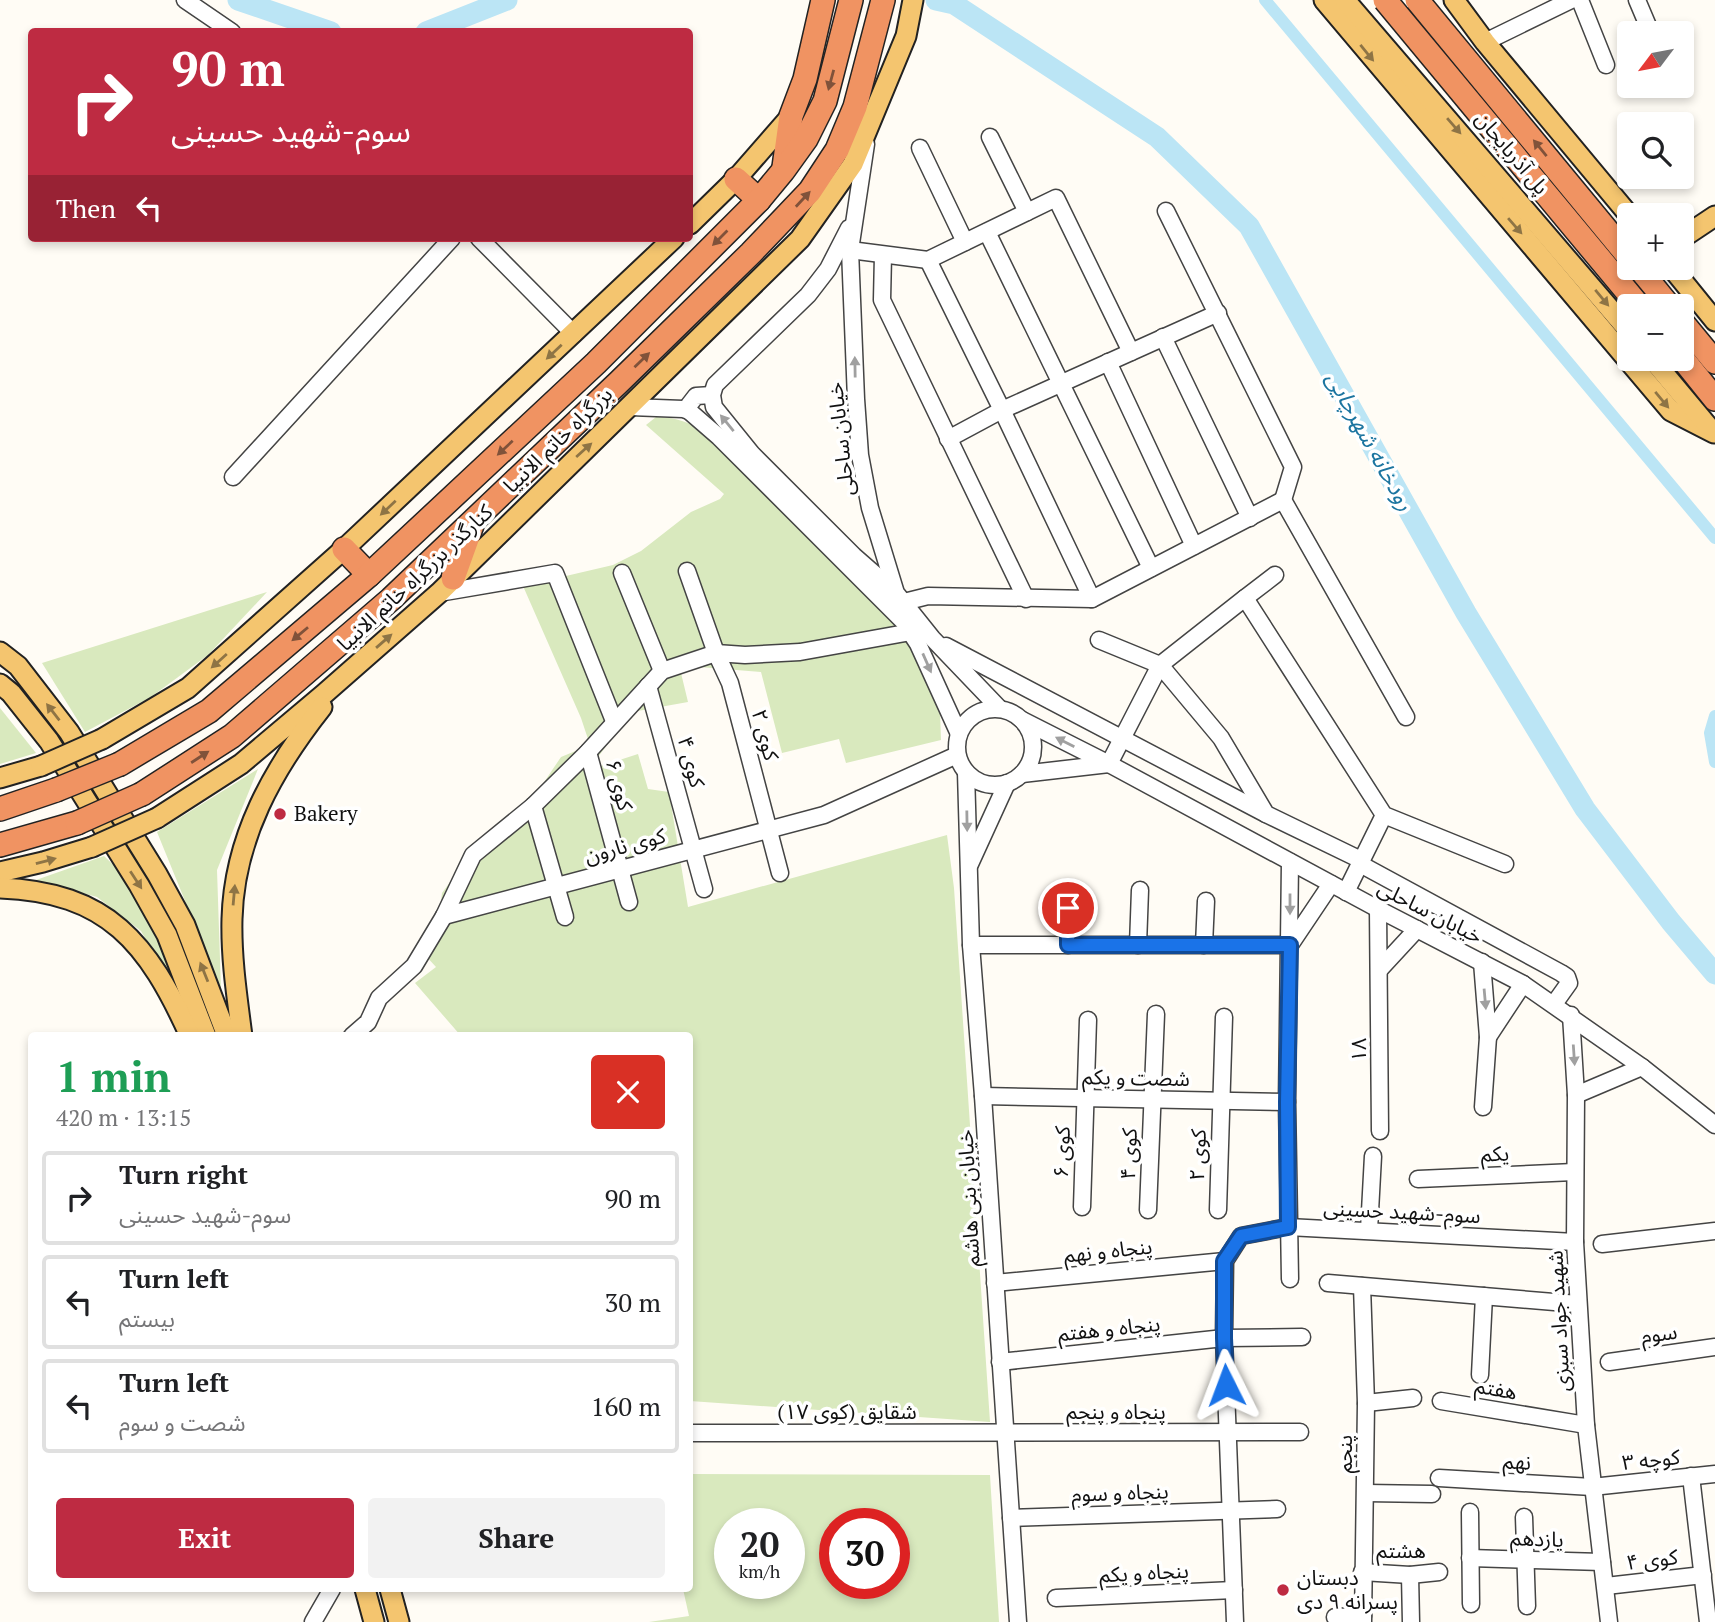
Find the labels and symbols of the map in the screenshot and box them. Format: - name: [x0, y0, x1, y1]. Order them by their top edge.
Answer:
- north arrow: [1617, 21, 1694, 98]
- one-way arrow: [1359, 44, 1374, 61]
- one-way arrow: [825, 69, 836, 91]
- street label: پل آذربایجان: [1470, 105, 1556, 200]
- one-way arrow: [1446, 117, 1461, 134]
- one-way arrow: [1532, 139, 1547, 157]
- one-way arrow: [795, 190, 811, 208]
- one-way arrow: [1507, 217, 1522, 234]
- one-way arrow: [712, 229, 728, 246]
- one-way arrow: [1594, 289, 1610, 307]
- one-way arrow: [546, 344, 563, 360]
- one-way arrow: [633, 352, 650, 368]
- one-way arrow: [850, 356, 861, 378]
- water label: رودخانه شهرچایی: [1319, 366, 1422, 516]
- street label: بزرگراه خاتم الانبیا: [497, 380, 619, 500]
- street label: خیابان ساحلی: [820, 381, 860, 497]
- one-way arrow: [1654, 391, 1669, 408]
- one-way arrow: [721, 414, 735, 432]
- one-way arrow: [496, 440, 513, 457]
- one-way arrow: [575, 442, 593, 458]
- street label: کنارگذر بزرگراه خاتم الانبیا: [331, 498, 500, 658]
- one-way arrow: [380, 500, 397, 516]
- one-way arrow: [291, 626, 308, 641]
- one-way arrow: [375, 634, 392, 649]
- one-way arrow: [210, 653, 228, 669]
- one-way arrow: [922, 653, 933, 674]
- one-way arrow: [47, 703, 61, 721]
- street label: کوی ۲: [746, 706, 786, 764]
- street label: کوی ۴: [672, 733, 712, 791]
- one-way arrow: [1055, 736, 1075, 748]
- one-way arrow: [190, 750, 210, 763]
- street label: کوی ۶: [600, 756, 640, 814]
- place label: Bakery: [294, 799, 358, 827]
- marker: Bakery: [272, 806, 288, 822]
- one-way arrow: [961, 810, 972, 832]
- street label: کوی نارون: [581, 821, 669, 869]
- one-way arrow: [35, 855, 57, 866]
- one-way arrow: [129, 871, 142, 890]
- street label: خیابان ساحلی: [1373, 873, 1488, 950]
- pin: [1038, 878, 1098, 938]
- one-way arrow: [229, 884, 240, 906]
- one-way arrow: [1284, 893, 1296, 915]
- one-way arrow: [198, 961, 209, 982]
- one-way arrow: [1480, 989, 1491, 1011]
- street label: ۱۸: [1344, 1038, 1372, 1062]
- one-way arrow: [1568, 1044, 1579, 1066]
- street label: شصت و یکم: [1082, 1062, 1190, 1094]
- street label: کوی ۶: [1046, 1125, 1076, 1178]
- street label: کوی ۴: [1113, 1127, 1143, 1180]
- street label: کوی ۲: [1182, 1128, 1212, 1181]
- street label: خیابان بنی هاشم: [950, 1129, 988, 1267]
- street label: یکم: [1480, 1139, 1510, 1169]
- street label: سوم-شهید حسینی: [1323, 1193, 1481, 1232]
- street label: پنجاه و نهم: [1062, 1231, 1154, 1271]
- street label: شهید جواد سبزی: [1540, 1250, 1576, 1392]
- street label: پنجاه و هفتم: [1056, 1309, 1162, 1349]
- street label: سوم: [1639, 1317, 1679, 1352]
- position arrow: [1189, 1348, 1263, 1422]
- street label: هفتم: [1473, 1371, 1519, 1407]
- street label: شقایق (کوی ۱۷): [777, 1397, 917, 1425]
- street label: پنجاه و پنجم: [1066, 1397, 1166, 1427]
- street label: پنجم: [1330, 1435, 1360, 1473]
- street label: کوچه ۳: [1620, 1442, 1682, 1476]
- street label: نهم: [1502, 1446, 1532, 1478]
- street label: پنجاه و سوم: [1071, 1476, 1169, 1511]
- speed limit sign: 30: [819, 1508, 910, 1599]
- street label: یازدهم: [1510, 1523, 1564, 1555]
- street label: هشتم: [1376, 1536, 1426, 1566]
- street label: کوی ۴: [1625, 1542, 1680, 1576]
- street label: پنجاه و یکم: [1098, 1556, 1190, 1590]
- place label: دبستان پسرانه ۹ دی: [1297, 1563, 1398, 1615]
- marker: دبستان پسرانه ۹ دی: [1275, 1582, 1291, 1598]

